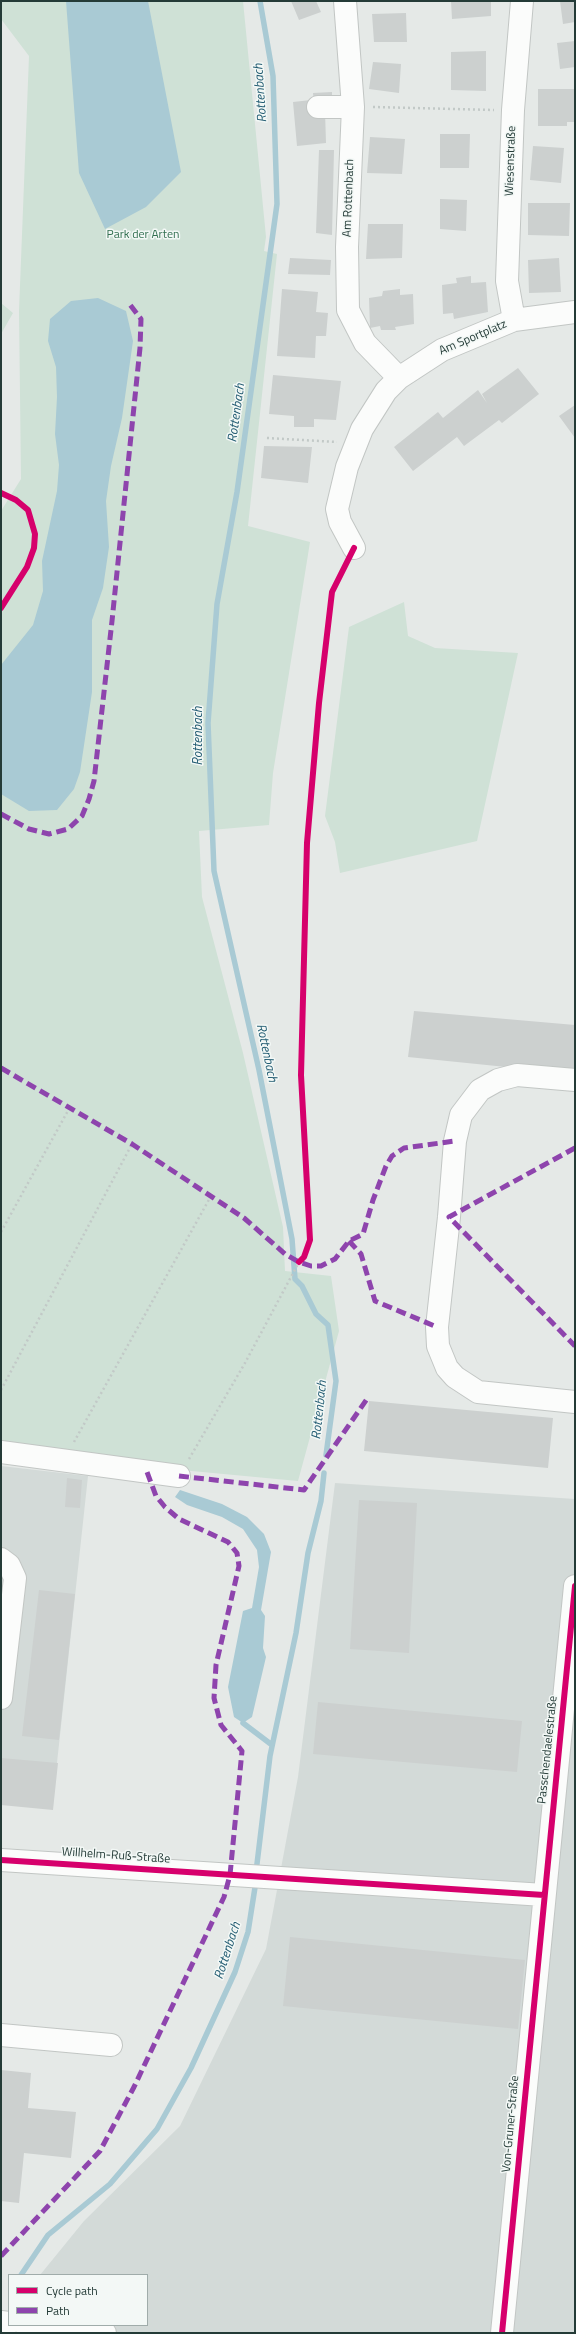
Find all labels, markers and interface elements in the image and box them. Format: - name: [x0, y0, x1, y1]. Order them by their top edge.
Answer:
- water label: Rottenbach: [251, 63, 271, 123]
- street label: Wiesenstraße: [503, 126, 519, 196]
- street label: Am Rottenbach: [340, 159, 358, 237]
- park label: Park der Arten: [107, 228, 179, 242]
- street label: Am Sportplatz: [437, 317, 509, 359]
- water label: Rottenbach: [225, 383, 249, 443]
- water label: Rottenbach: [191, 706, 207, 766]
- water label: Rottenbach: [252, 1022, 280, 1084]
- water label: Rottenbach: [309, 1380, 331, 1440]
- street label: Passchendaelestraße: [535, 1695, 561, 1805]
- street label: Willhelm-Ruß-Straße: [61, 1845, 171, 1867]
- water label: Rottenbach: [211, 1920, 245, 1982]
- street label: Von-Gruner-Straße: [500, 2075, 522, 2173]
- legend: [8, 2274, 148, 2326]
- text: Cycle path: [46, 2281, 98, 2300]
- text: Path: [46, 2301, 70, 2320]

